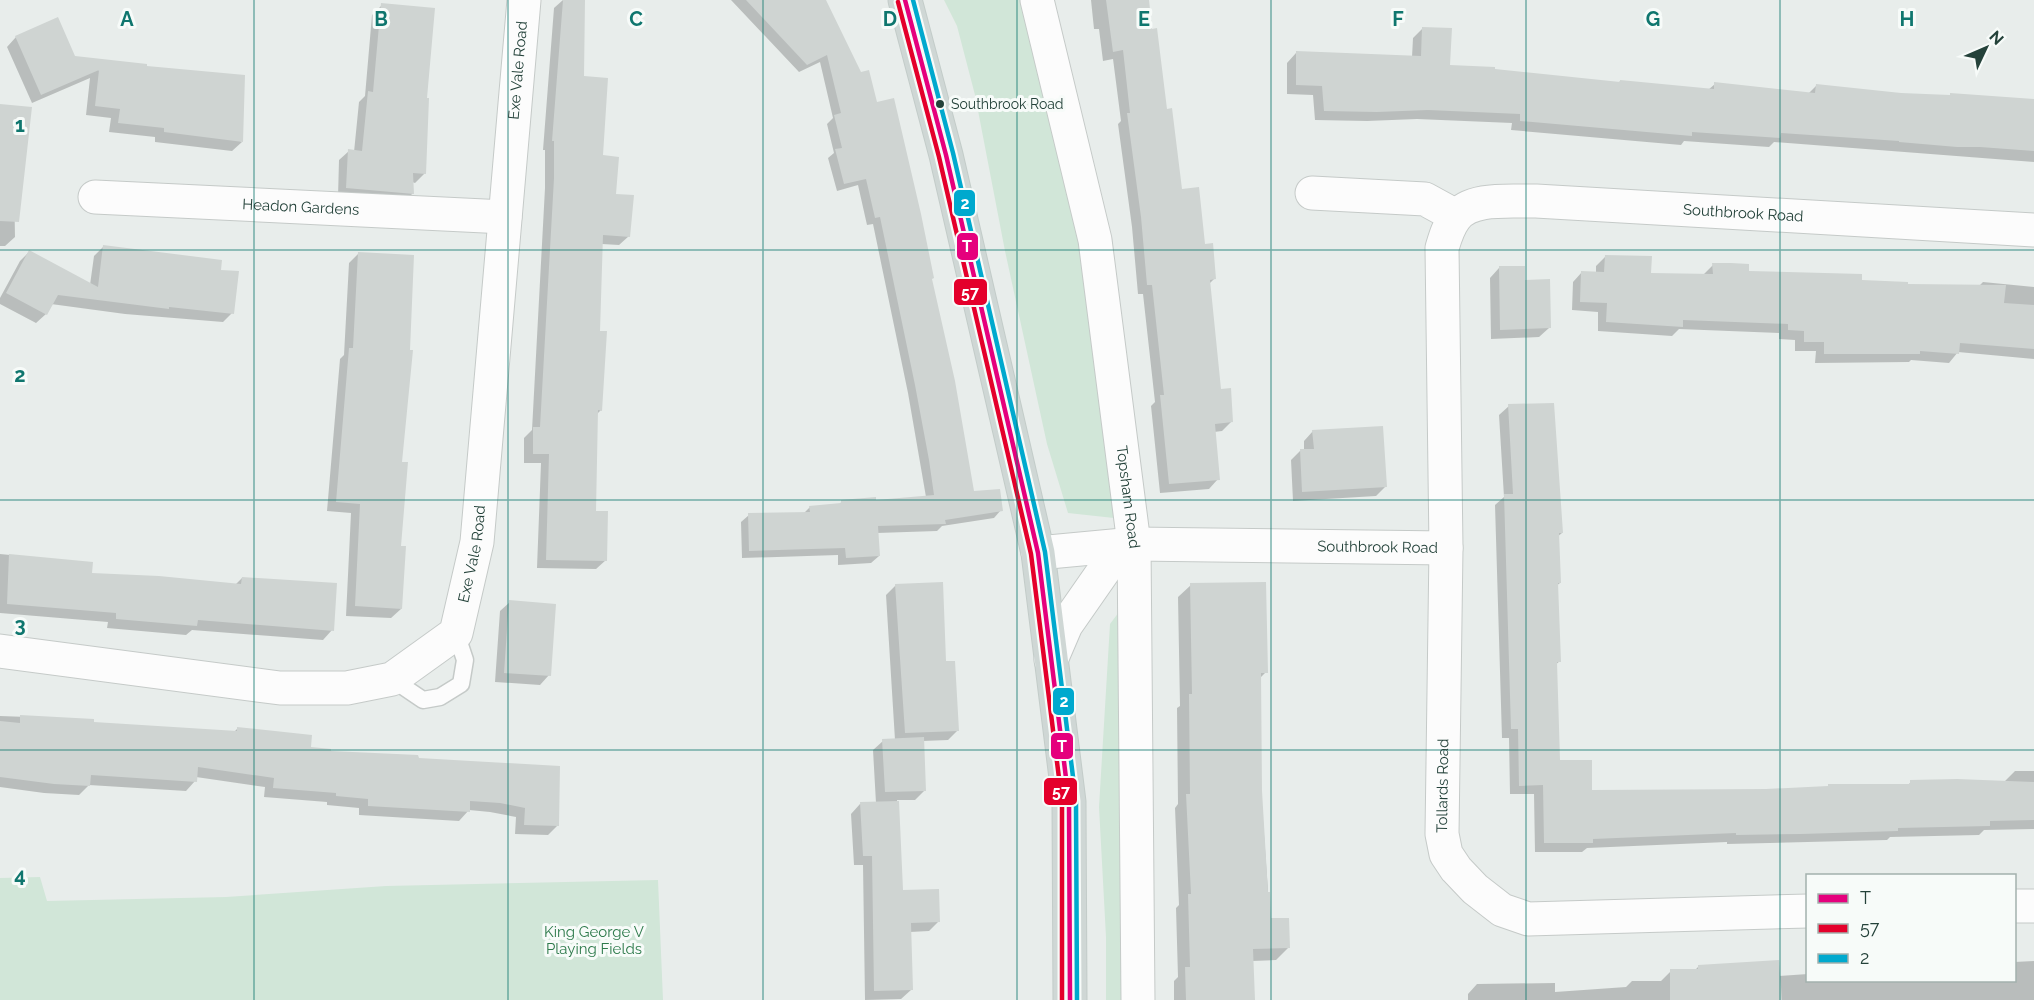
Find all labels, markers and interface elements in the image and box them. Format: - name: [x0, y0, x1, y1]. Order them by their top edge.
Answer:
- text: A: [120, 7, 134, 31]
- text: B: [374, 7, 388, 31]
- text: C: [629, 7, 643, 31]
- text: D: [883, 7, 897, 31]
- text: E: [1138, 7, 1150, 31]
- text: F: [1392, 7, 1404, 31]
- text: G: [1646, 7, 1660, 31]
- text: H: [1900, 7, 1914, 31]
- north arrow: [1956, 18, 2016, 78]
- street label: Exe Vale Road: [505, 20, 531, 120]
- text: N: [1985, 27, 2008, 49]
- place label: Southbrook Road: [951, 96, 1064, 112]
- marker: Southbrook Road: [934, 98, 946, 110]
- text: 1: [15, 113, 25, 137]
- line badge: 2: [953, 189, 976, 217]
- text: 2: [960, 194, 970, 213]
- street label: Headon Gardens: [242, 195, 360, 219]
- street label: Southbrook Road: [1682, 201, 1804, 226]
- line badge: T: [956, 232, 979, 261]
- text: T: [962, 237, 972, 256]
- line badge: 57: [953, 278, 988, 306]
- text: 57: [961, 283, 979, 302]
- text: 2: [14, 363, 26, 387]
- street label: Topsham Road: [1112, 444, 1143, 549]
- street label: Exe Vale Road: [454, 504, 489, 604]
- street label: Southbrook Road: [1317, 537, 1438, 557]
- text: 3: [14, 613, 26, 637]
- line badge: 2: [1052, 687, 1075, 716]
- text: 2: [1059, 692, 1069, 711]
- line badge: T: [1050, 732, 1074, 760]
- text: T: [1057, 737, 1067, 756]
- street label: Tollards Road: [1433, 739, 1452, 833]
- line badge: 57: [1043, 777, 1078, 806]
- text: 57: [1052, 782, 1070, 801]
- text: 4: [14, 863, 26, 887]
- legend: [1806, 874, 2016, 982]
- text: T: [1860, 887, 1871, 908]
- text: 57: [1860, 917, 1880, 938]
- park label: King George V Playing Fields: [544, 923, 644, 958]
- text: 2: [1860, 947, 1869, 968]

